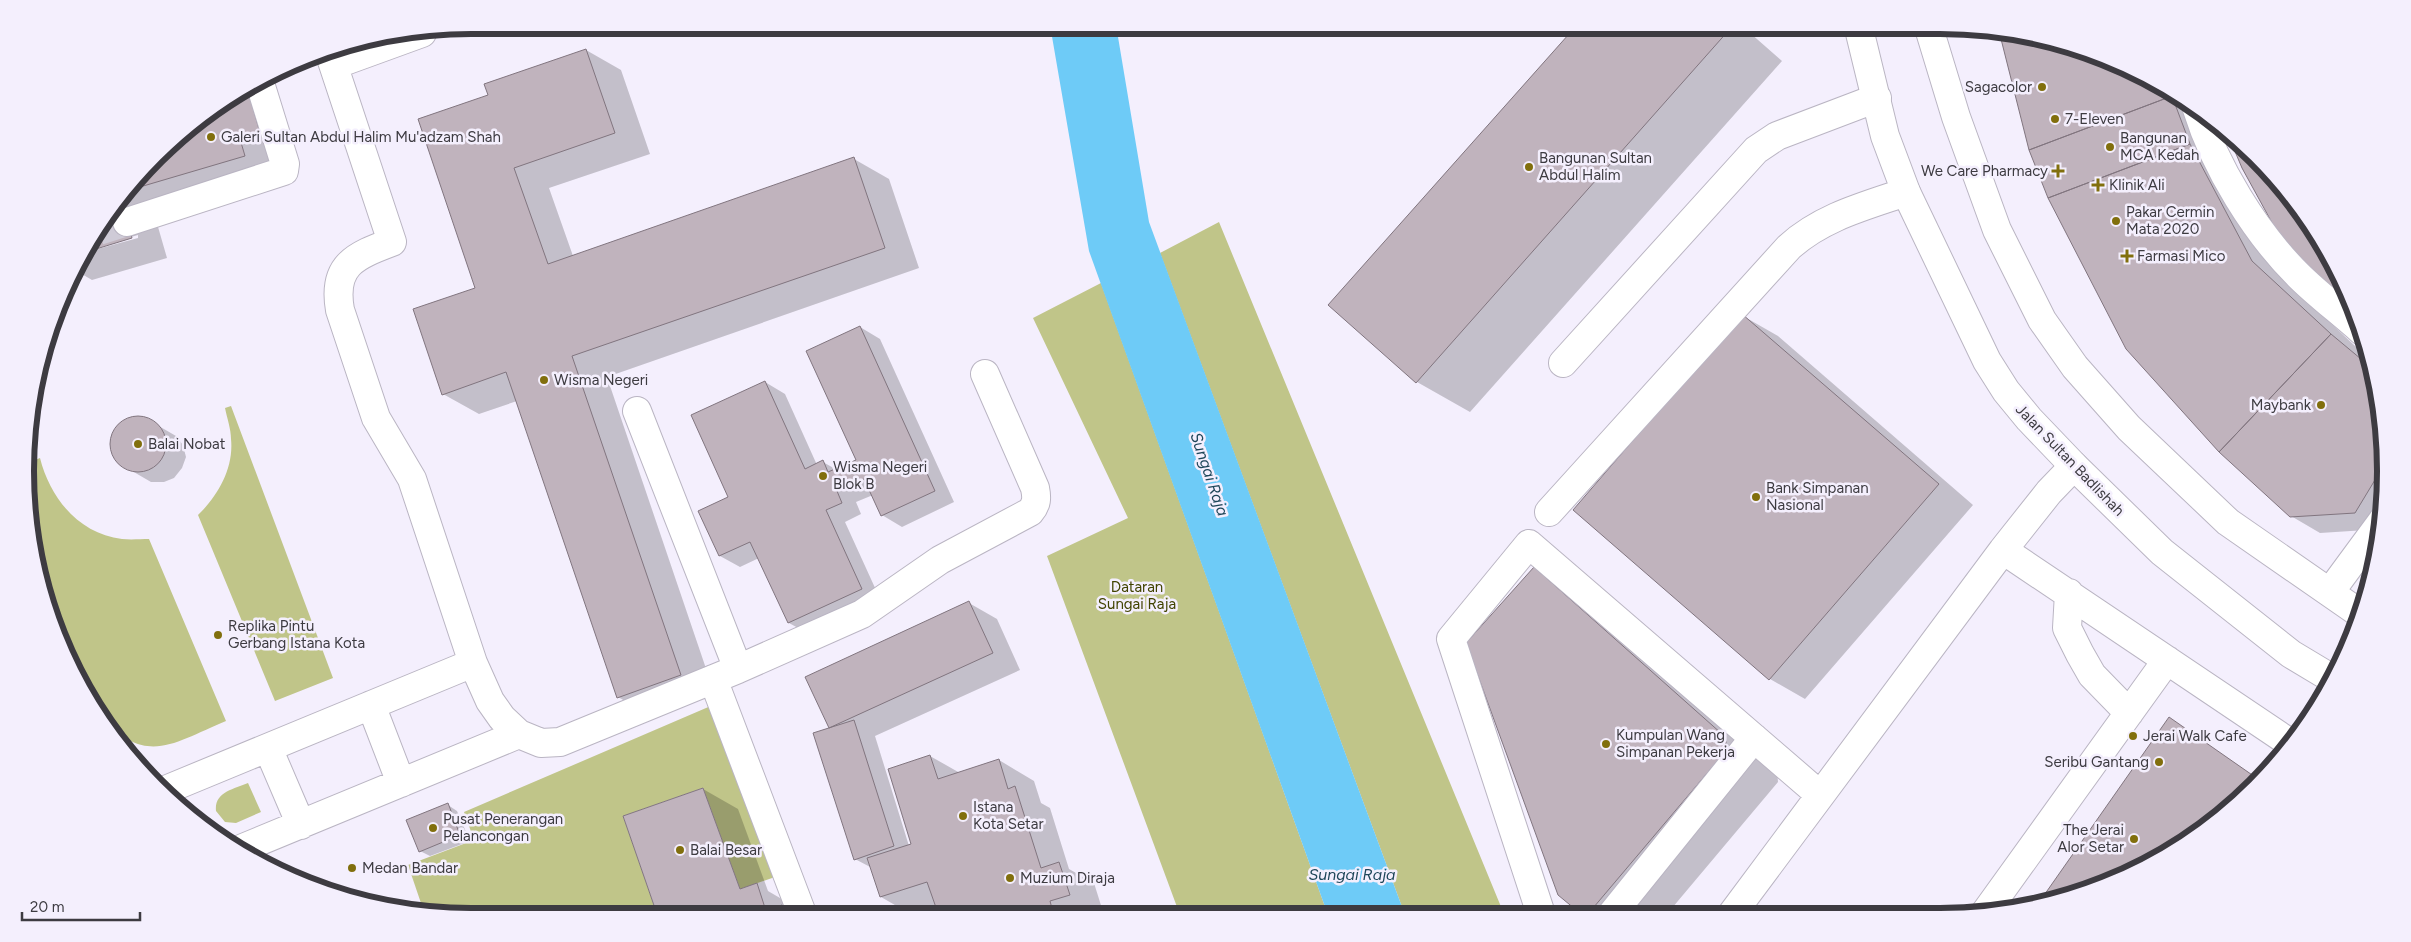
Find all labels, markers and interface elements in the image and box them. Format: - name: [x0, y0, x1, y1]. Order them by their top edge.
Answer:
- place label: Sagacolor: [1965, 78, 2032, 96]
- marker: Sagacolor: [2036, 81, 2048, 93]
- place label: 7-Eleven: [2065, 110, 2124, 128]
- marker: 7-Eleven: [2049, 113, 2061, 125]
- place label: Galeri Sultan Abdul Halim Mu'adzam Shah: [221, 128, 501, 146]
- place label: Bangunan MCA Kedah: [2120, 129, 2199, 164]
- marker: Galeri Sultan Abdul Halim Mu'adzam Shah: [205, 131, 217, 143]
- marker: Bangunan MCA Kedah: [2104, 141, 2116, 153]
- place label: Bangunan Sultan Abdul Halim: [1539, 149, 1652, 184]
- marker: Bangunan Sultan Abdul Halim: [1523, 161, 1535, 173]
- place label: We Care Pharmacy: [1921, 162, 2048, 180]
- marker: We Care Pharmacy: [2052, 165, 2064, 177]
- place label: Klinik Ali: [2109, 176, 2165, 194]
- marker: Klinik Ali: [2091, 178, 2105, 192]
- place label: Pakar Cermin Mata 2020: [2126, 203, 2214, 238]
- marker: Pakar Cermin Mata 2020: [2110, 215, 2122, 227]
- place label: Farmasi Mico: [2137, 247, 2226, 265]
- marker: Farmasi Mico: [2121, 250, 2133, 262]
- place label: Wisma Negeri: [554, 371, 648, 389]
- marker: Wisma Negeri: [538, 374, 550, 386]
- place label: Maybank: [2251, 396, 2312, 414]
- marker: Maybank: [2315, 399, 2327, 411]
- street label: Jalan Sultan Badlishah: [2012, 400, 2128, 520]
- water label: Sungai Raja: [1186, 430, 1233, 518]
- place label: Balai Nobat: [148, 435, 226, 453]
- marker: Balai Nobat: [132, 438, 144, 450]
- place label: Wisma Negeri Blok B: [833, 458, 927, 493]
- marker: Wisma Negeri Blok B: [817, 470, 829, 482]
- place label: Bank Simpanan Nasional: [1766, 479, 1869, 514]
- marker: Bank Simpanan Nasional: [1750, 491, 1762, 503]
- park label: Dataran Sungai Raja: [1098, 578, 1176, 613]
- place label: Replika Pintu Gerbang Istana Kota: [228, 617, 365, 652]
- marker: Replika Pintu Gerbang Istana Kota: [212, 629, 224, 641]
- place label: Kumpulan Wang Simpanan Pekerja: [1616, 726, 1735, 761]
- place label: Jerai Walk Cafe: [2143, 727, 2247, 745]
- marker: Jerai Walk Cafe: [2127, 730, 2139, 742]
- marker: Kumpulan Wang Simpanan Pekerja: [1600, 738, 1612, 750]
- place label: Seribu Gantang: [2044, 753, 2149, 771]
- marker: Seribu Gantang: [2153, 756, 2165, 768]
- place label: Istana Kota Setar: [973, 798, 1043, 833]
- place label: Pusat Penerangan Pelancongan: [443, 810, 563, 845]
- marker: Istana Kota Setar: [957, 810, 969, 822]
- place label: The Jerai Alor Setar: [2057, 821, 2124, 856]
- marker: Pusat Penerangan Pelancongan: [427, 822, 439, 834]
- marker: The Jerai Alor Setar: [2128, 833, 2140, 845]
- place label: Balai Besar: [690, 841, 762, 859]
- marker: Balai Besar: [674, 844, 686, 856]
- place label: Medan Bandar: [362, 859, 458, 877]
- marker: Medan Bandar: [346, 862, 358, 874]
- water label: Sungai Raja: [1308, 865, 1396, 884]
- place label: Muzium Diraja: [1020, 869, 1115, 887]
- marker: Muzium Diraja: [1004, 872, 1016, 884]
- scale bar: [22, 890, 140, 922]
- text: 20 m: [30, 898, 64, 916]

